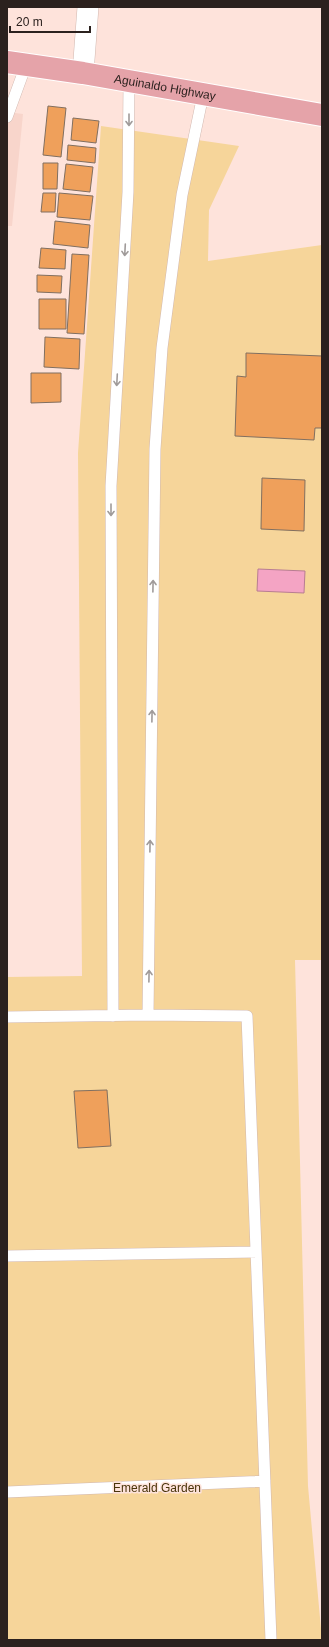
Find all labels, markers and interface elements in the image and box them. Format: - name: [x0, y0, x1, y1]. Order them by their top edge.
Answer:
- scale bar: [10, 8, 90, 34]
- text: 20 m: [16, 15, 43, 29]
- street label: Aguinaldo Highway: [113, 72, 217, 103]
- one-way arrow: [125, 113, 133, 126]
- one-way arrow: [121, 243, 128, 256]
- one-way arrow: [113, 373, 121, 386]
- one-way arrow: [107, 503, 115, 516]
- one-way arrow: [149, 580, 157, 593]
- one-way arrow: [148, 710, 156, 723]
- one-way arrow: [146, 840, 154, 853]
- one-way arrow: [145, 970, 153, 983]
- park label: Emerald Garden: [113, 1481, 201, 1495]

